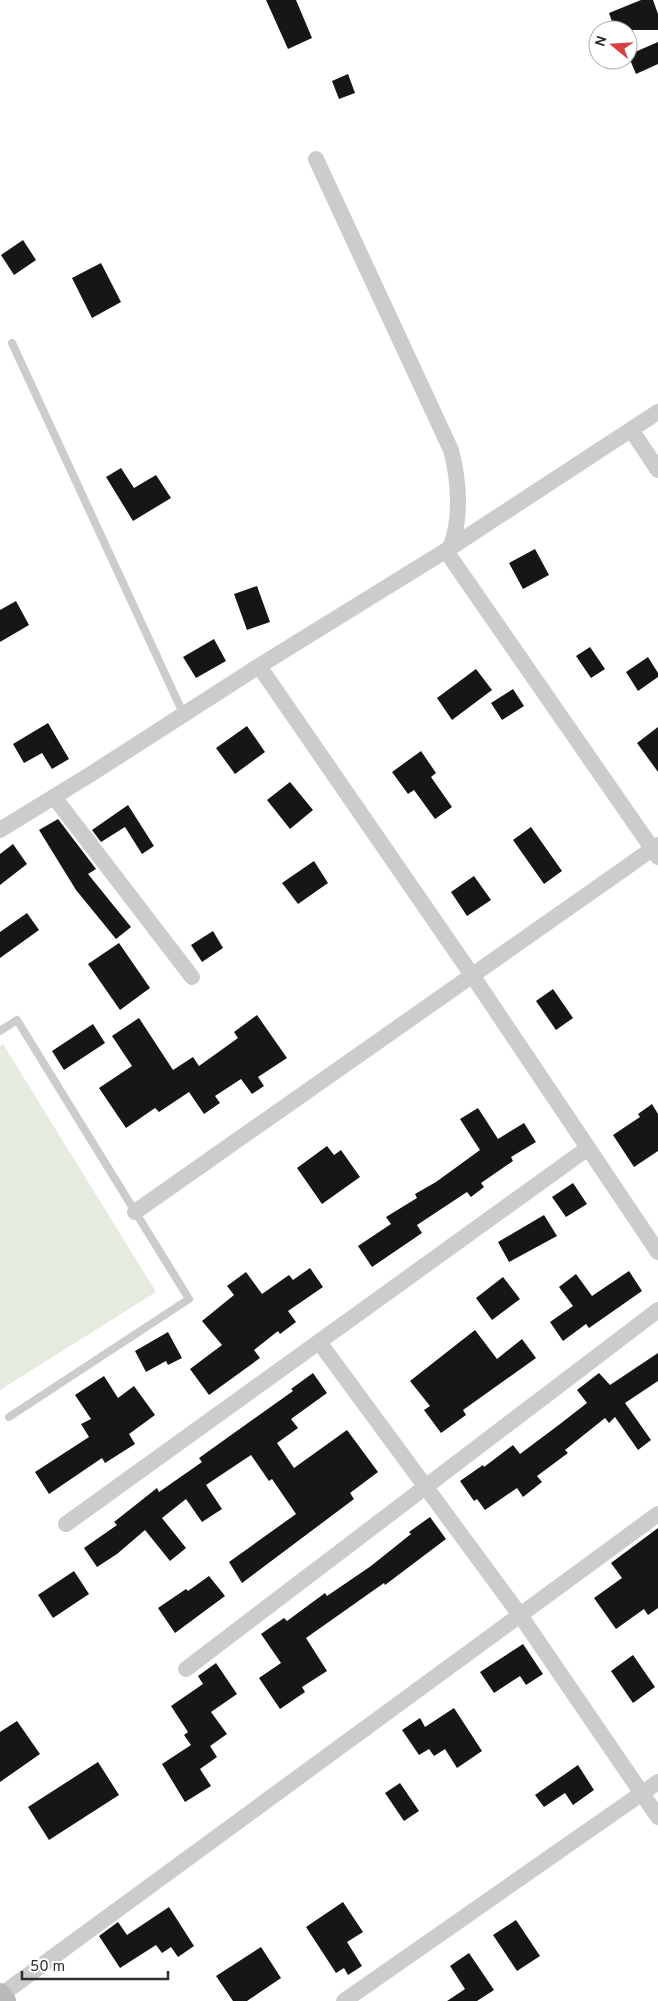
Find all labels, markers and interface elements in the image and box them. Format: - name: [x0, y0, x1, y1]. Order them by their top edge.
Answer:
- north arrow: [588, 20, 638, 70]
- text: N: [592, 34, 612, 49]
- scale bar: [22, 1948, 169, 1980]
- text: 50 m: [30, 1958, 65, 1977]

